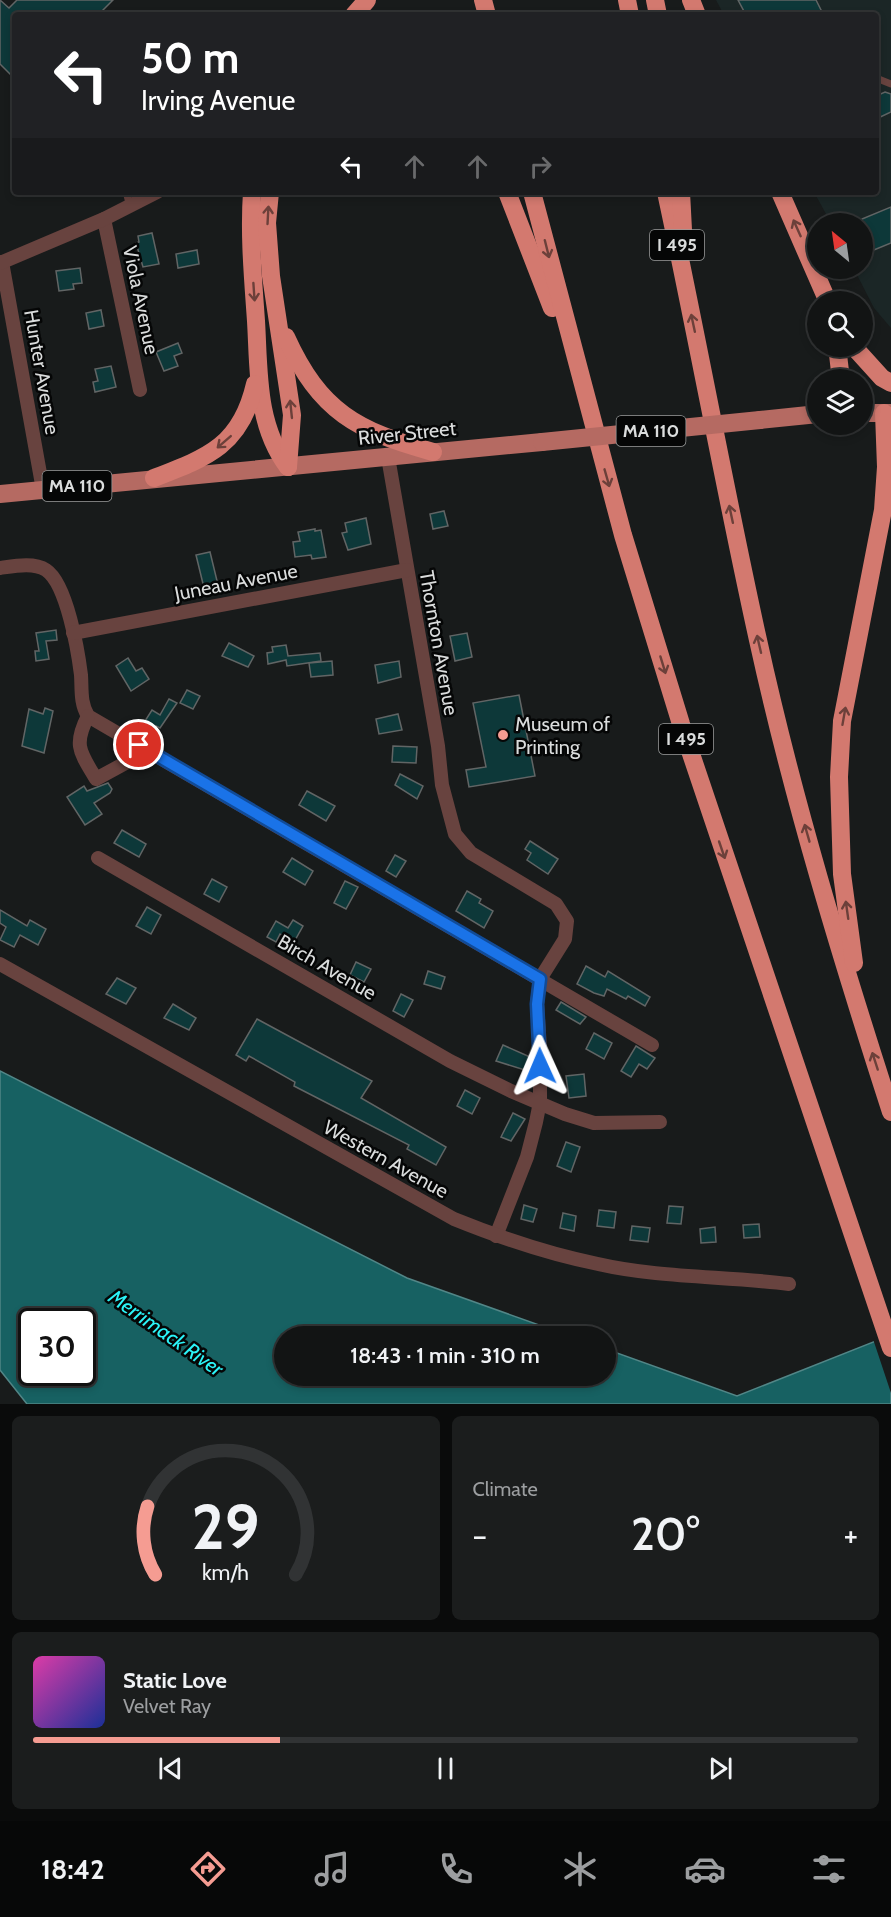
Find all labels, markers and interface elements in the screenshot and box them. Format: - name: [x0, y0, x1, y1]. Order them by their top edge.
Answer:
- text: 50 m: [141, 32, 239, 84]
- icon: left: [42, 36, 120, 114]
- text: Irving Avenue: [141, 84, 295, 117]
- icon: left: [335, 150, 368, 183]
- icon: ahead: [398, 150, 431, 183]
- icon: ahead: [461, 150, 494, 183]
- icon: right: [524, 150, 557, 183]
- one-way arrow: [263, 206, 274, 226]
- north arrow: [807, 213, 873, 279]
- map controls: [807, 213, 873, 435]
- one-way arrow: [790, 220, 802, 238]
- road number: I 495: [650, 230, 704, 260]
- one-way arrow: [541, 239, 553, 258]
- street label: Viola Avenue: [118, 243, 164, 357]
- one-way arrow: [248, 282, 259, 302]
- button: search: [807, 291, 873, 357]
- street label: Hunter Avenue: [19, 308, 65, 436]
- one-way arrow: [687, 314, 698, 333]
- button: layers: [807, 369, 873, 435]
- one-way arrow: [285, 399, 296, 419]
- street label: River Street: [357, 416, 457, 450]
- road number: MA 110: [616, 416, 686, 446]
- one-way arrow: [217, 435, 232, 449]
- one-way arrow: [602, 468, 614, 487]
- road number: MA 110: [42, 471, 112, 501]
- one-way arrow: [725, 505, 736, 524]
- street label: Juneau Avenue: [171, 558, 300, 606]
- street label: Thornton Avenue: [414, 569, 464, 717]
- one-way arrow: [752, 634, 764, 653]
- one-way arrow: [658, 655, 669, 674]
- one-way arrow: [839, 706, 850, 726]
- place label: Museum of Printing: [515, 712, 610, 759]
- pin: [113, 719, 164, 770]
- road number: I 495: [659, 724, 713, 754]
- icon: arrive: [122, 728, 155, 761]
- marker: Museum of Printing: [496, 728, 510, 742]
- one-way arrow: [801, 823, 812, 842]
- one-way arrow: [718, 840, 729, 859]
- one-way arrow: [842, 901, 853, 920]
- street label: Birch Avenue: [273, 929, 381, 1005]
- position arrow: [508, 1034, 572, 1098]
- one-way arrow: [868, 1052, 879, 1071]
- street label: Western Avenue: [319, 1115, 453, 1203]
- water label: Merrimack River: [103, 1283, 230, 1382]
- speed limit sign: 30: [18, 1308, 96, 1386]
- text: 18:43 · 1 min · 310 m: [350, 1342, 540, 1369]
- text: Climate: [473, 1477, 538, 1501]
- text: 29: [192, 1489, 260, 1565]
- text: 20°: [631, 1507, 699, 1561]
- text: −: [473, 1515, 487, 1555]
- text: +: [843, 1515, 858, 1555]
- text: km/h: [202, 1559, 249, 1585]
- text: Static Love: [123, 1667, 227, 1694]
- text: Velvet Ray: [123, 1694, 211, 1718]
- icon: previous: [154, 1752, 187, 1785]
- icon: pause: [429, 1752, 462, 1785]
- icon: next: [704, 1752, 737, 1785]
- icon: directions: [187, 1848, 229, 1890]
- icon: music: [311, 1848, 353, 1890]
- icon: phone: [435, 1848, 477, 1890]
- icon: climate: [559, 1848, 601, 1890]
- icon: car: [684, 1848, 726, 1890]
- icon: filters: [808, 1848, 850, 1890]
- text: 18:42: [41, 1853, 104, 1886]

